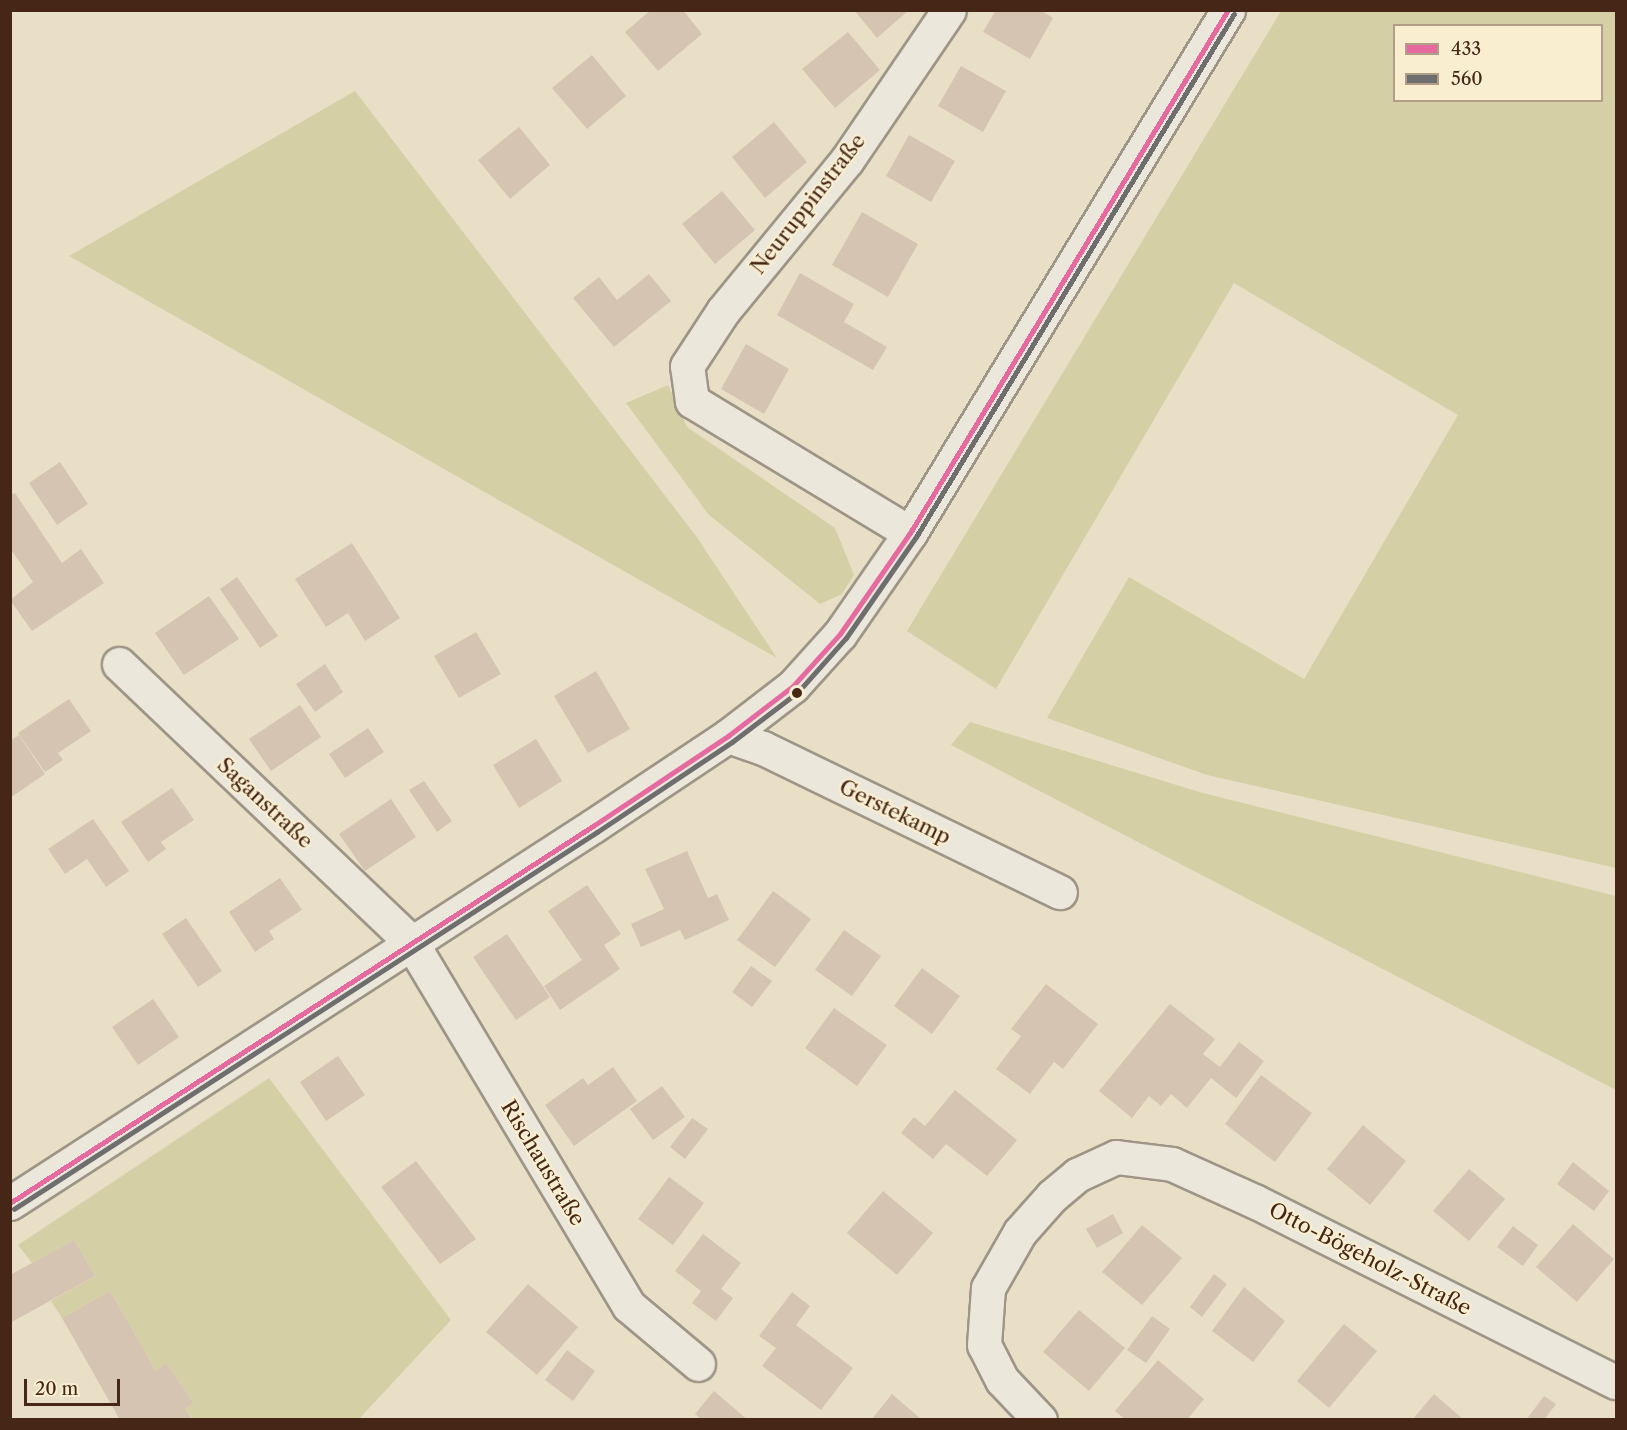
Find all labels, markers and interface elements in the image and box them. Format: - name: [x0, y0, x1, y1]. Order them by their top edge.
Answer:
- legend: [1393, 24, 1603, 102]
- text: 433: [1451, 38, 1481, 60]
- text: 560: [1451, 68, 1483, 90]
- street label: Neuruppinstraße: [745, 129, 871, 279]
- unlabelled marker: [791, 687, 803, 699]
- street label: Saganstraße: [212, 752, 318, 854]
- street label: Gerstekamp: [835, 774, 955, 850]
- street label: Rischaustraße: [496, 1096, 590, 1230]
- street label: Otto-Bögeholz-Straße: [1265, 1197, 1475, 1321]
- scale bar: [27, 1367, 123, 1405]
- text: 20 m: [35, 1378, 78, 1400]

